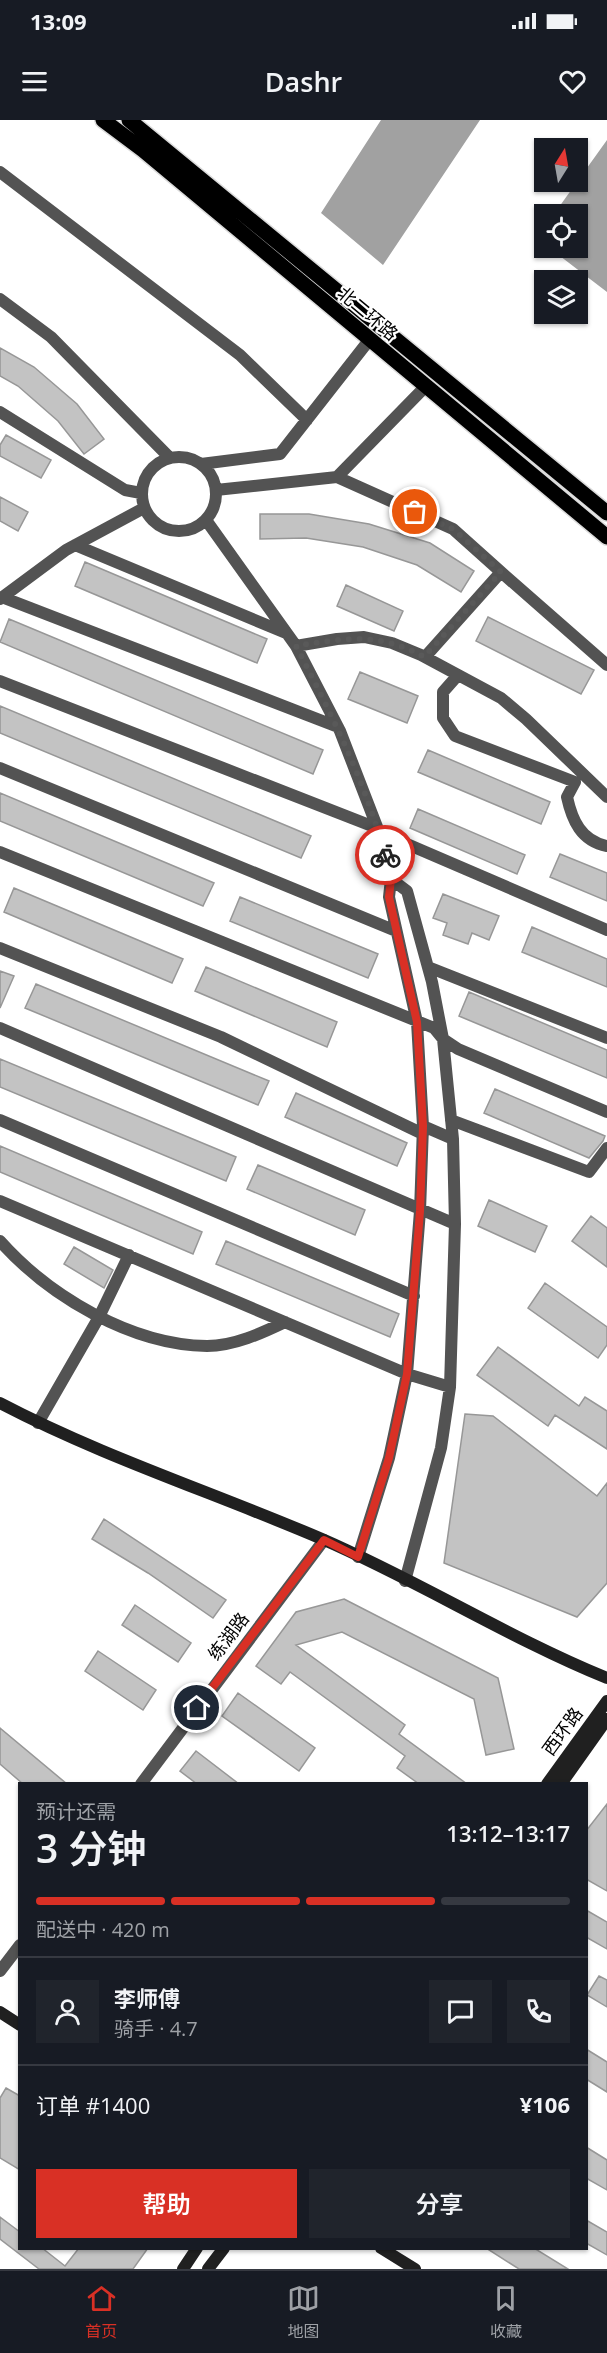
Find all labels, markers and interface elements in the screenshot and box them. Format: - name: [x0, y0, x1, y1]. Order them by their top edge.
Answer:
- text: 13:09: [30, 6, 87, 36]
- text: Dashr: [265, 63, 342, 100]
- icon: menu: [18, 65, 51, 98]
- icon: heart: [556, 65, 589, 98]
- north arrow: [534, 138, 588, 192]
- map controls: [534, 138, 588, 324]
- button: locate: [534, 204, 588, 258]
- button: layers: [534, 270, 588, 324]
- street label: 北二环路: [333, 281, 403, 345]
- pin: [389, 486, 440, 537]
- icon: bag: [398, 495, 431, 528]
- courier: [355, 825, 415, 885]
- icon: bike: [369, 839, 402, 872]
- street label: 练湖路: [202, 1607, 254, 1665]
- pin: [171, 1682, 222, 1733]
- icon: home: [180, 1691, 213, 1724]
- street label: 西环路: [536, 1702, 588, 1760]
- text: 预计还需: [36, 1798, 116, 1825]
- text: 13:12–13:17: [446, 1818, 570, 1848]
- text: 3 分钟: [36, 1821, 146, 1874]
- text: 配送中 · 420 m: [36, 1916, 170, 1943]
- button: person: [36, 1980, 99, 2043]
- button: chat: [429, 1980, 492, 2043]
- button: phone: [507, 1980, 570, 2043]
- text: 李师傅: [114, 1983, 180, 2013]
- text: 骑手 · 4.7: [114, 2015, 198, 2042]
- text: ¥106: [520, 2089, 570, 2119]
- text: 订单 #1400: [36, 2090, 150, 2120]
- button: 帮助: [36, 2169, 297, 2238]
- button: 分享: [309, 2169, 570, 2238]
- tab: 首页: [85, 2282, 118, 2342]
- tab: 地图: [287, 2282, 320, 2342]
- tab: 收藏: [489, 2282, 522, 2342]

